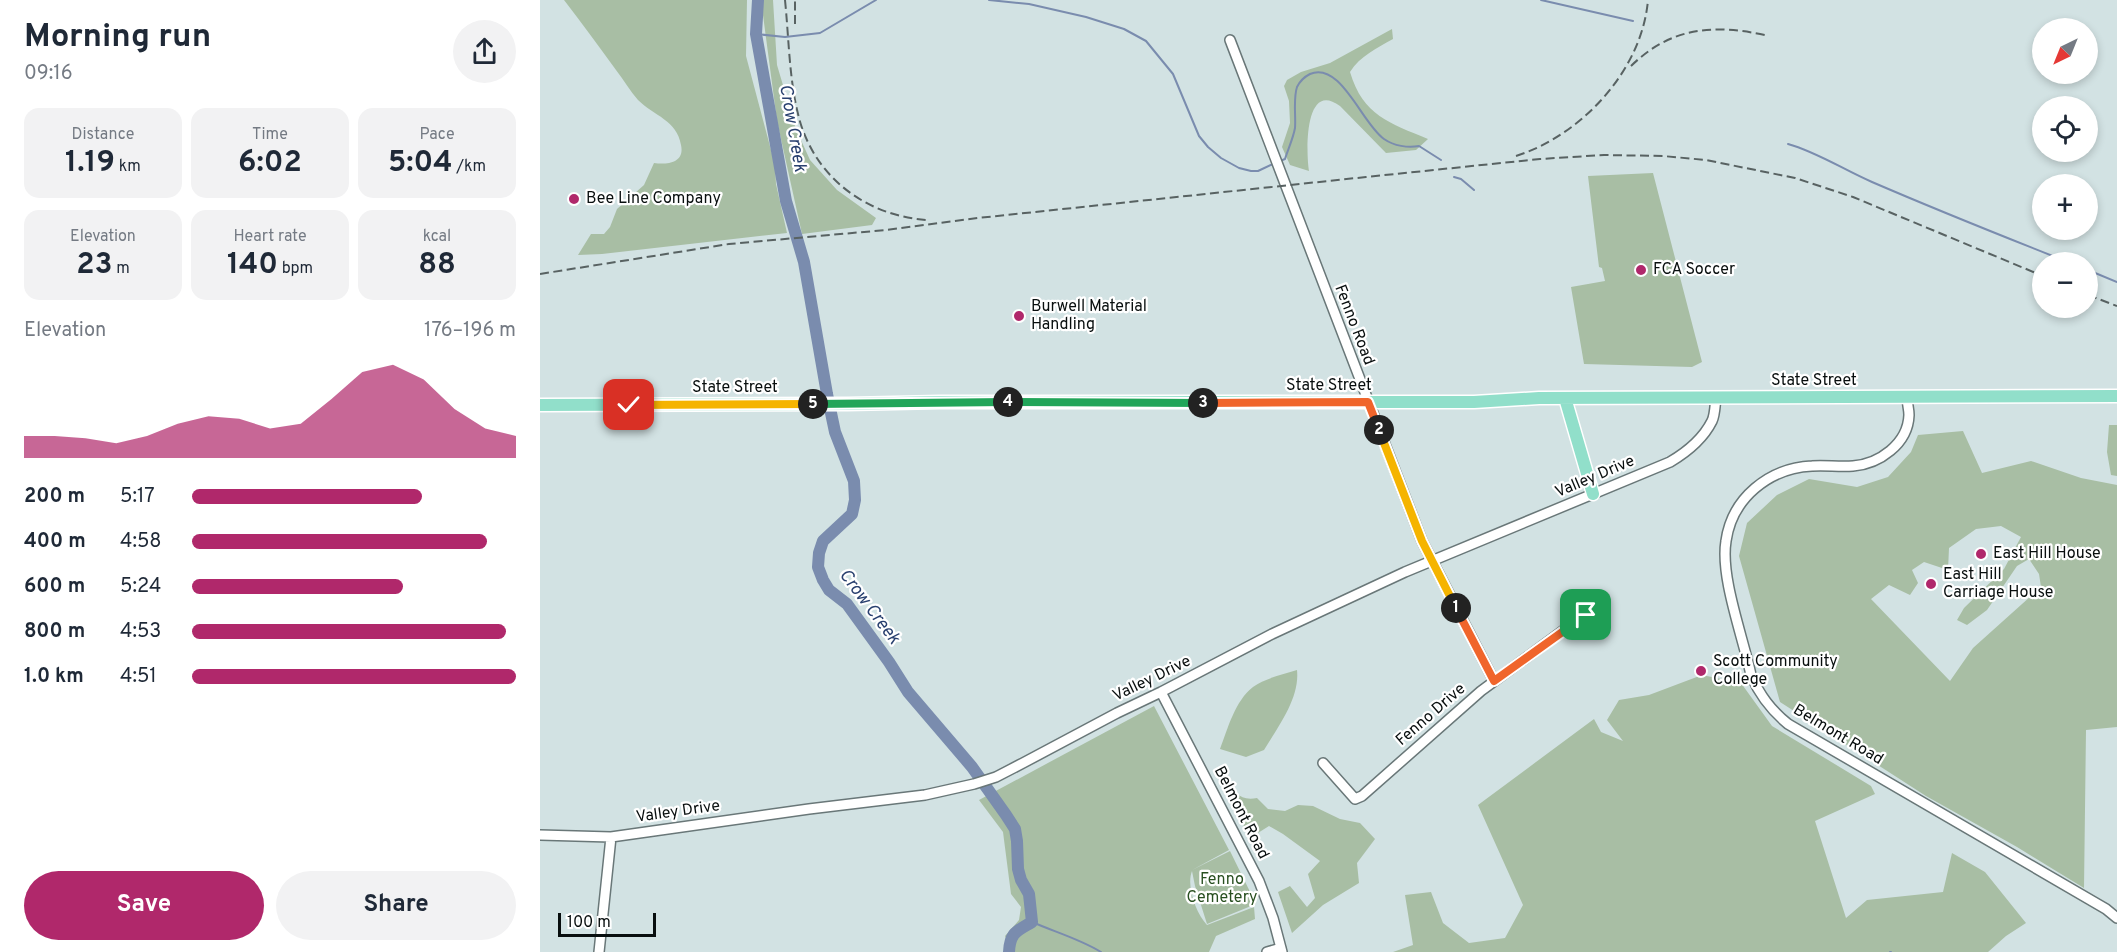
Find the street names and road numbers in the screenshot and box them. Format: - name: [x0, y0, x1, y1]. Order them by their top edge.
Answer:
- street label: Fenno Road: [1329, 282, 1379, 368]
- street label: State Street: [1771, 371, 1857, 391]
- street label: State Street: [1286, 376, 1372, 396]
- street label: State Street: [692, 378, 778, 398]
- street label: Valley Drive: [1552, 451, 1638, 503]
- street label: Valley Drive: [1110, 651, 1194, 707]
- street label: Fenno Drive: [1392, 679, 1470, 751]
- street label: Belmont Road: [1789, 700, 1887, 770]
- street label: Belmont Road: [1209, 763, 1273, 863]
- street label: Valley Drive: [635, 796, 721, 828]

